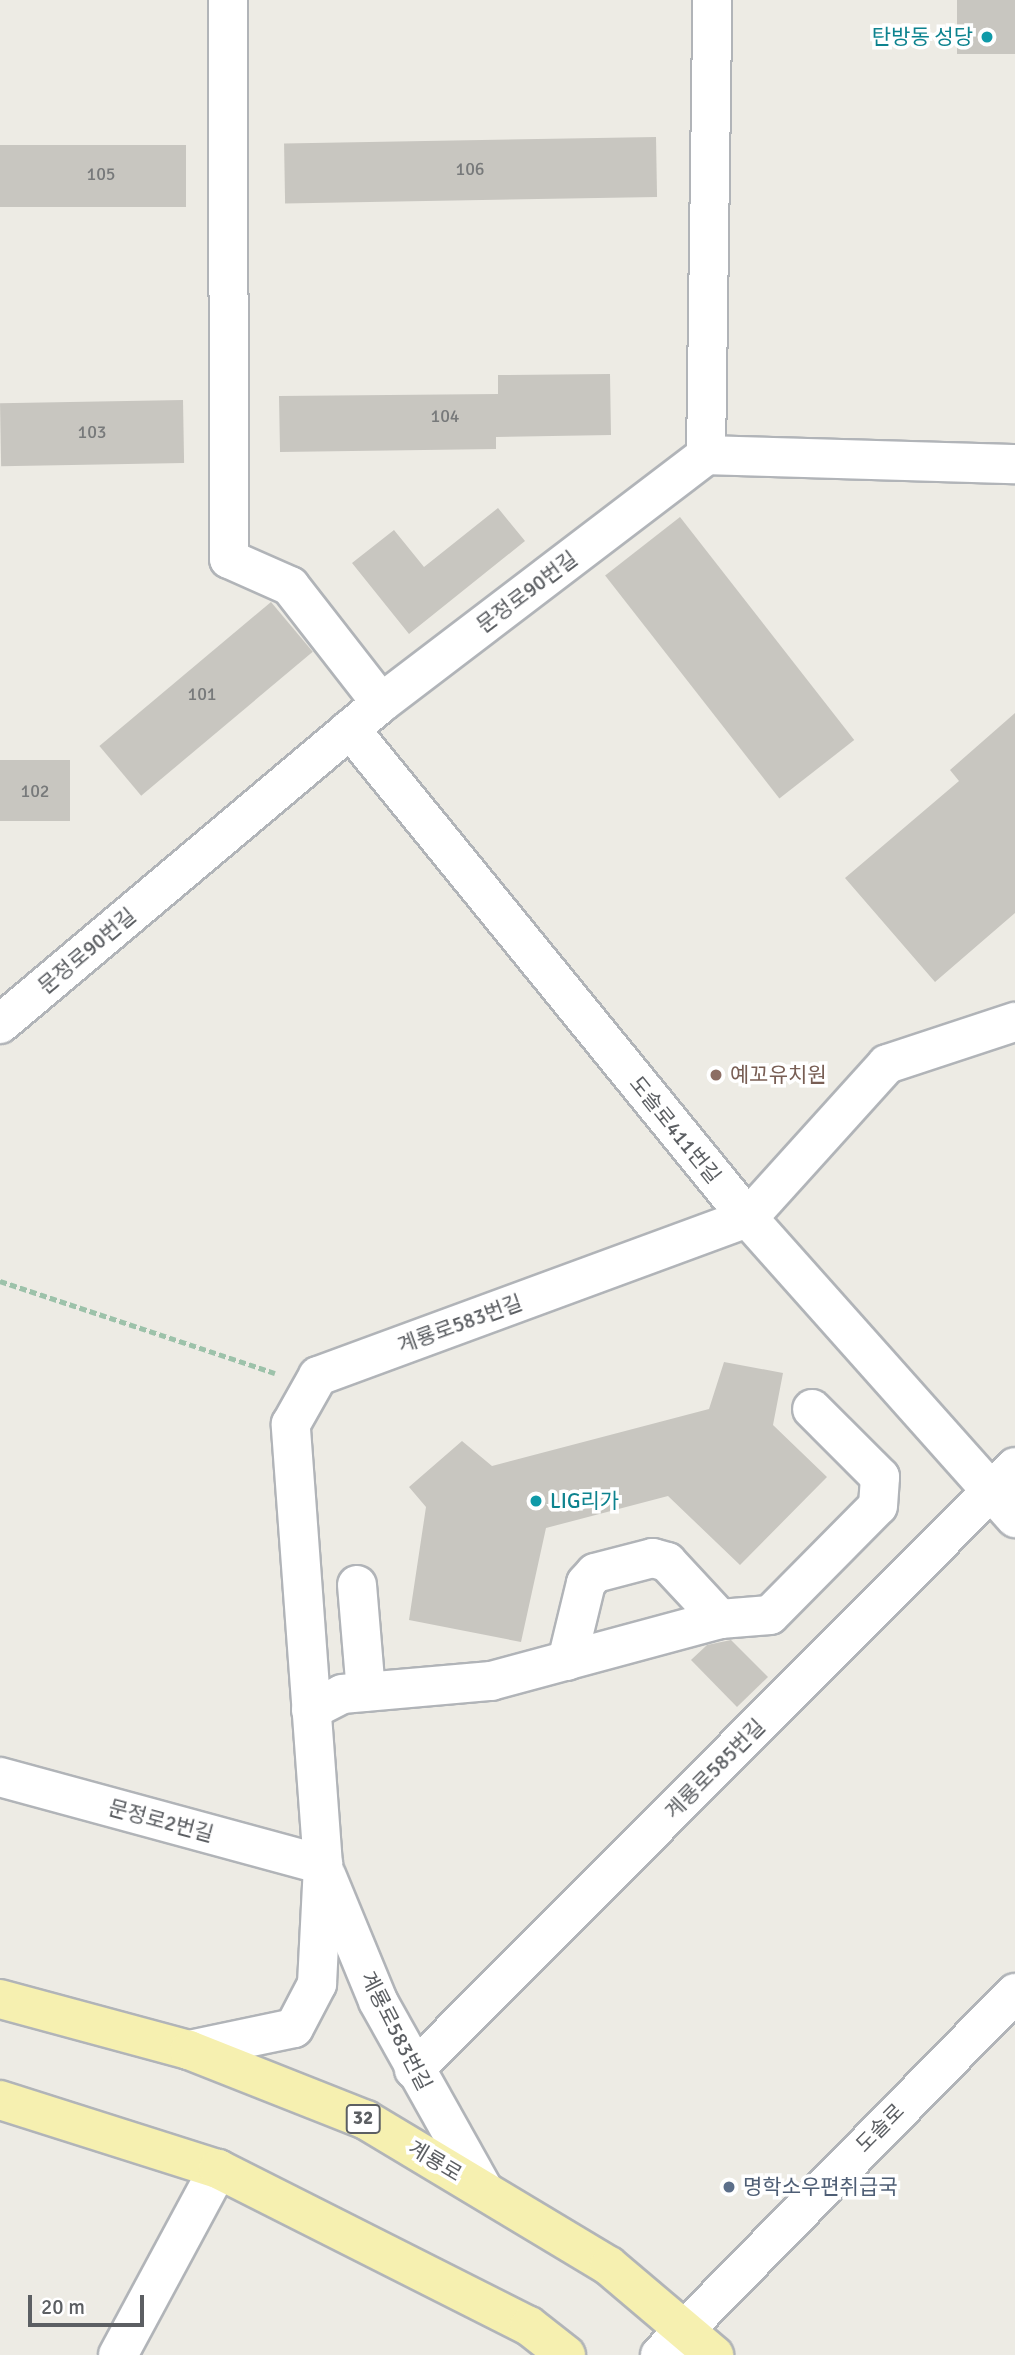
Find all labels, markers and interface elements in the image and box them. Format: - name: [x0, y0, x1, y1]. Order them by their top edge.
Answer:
- place label: 탄방동 성당: [872, 24, 973, 50]
- marker: 탄방동 성당: [979, 29, 995, 45]
- house number: 106: [455, 158, 485, 180]
- house number: 105: [86, 163, 116, 185]
- house number: 104: [430, 405, 460, 427]
- house number: 103: [77, 421, 107, 443]
- street label: 문정로90번길: [472, 546, 582, 638]
- house number: 101: [187, 683, 217, 705]
- house number: 102: [20, 780, 50, 802]
- street label: 문정로90번길: [33, 903, 141, 999]
- place label: 예꼬유치원: [730, 1062, 827, 1088]
- marker: 예꼬유치원: [708, 1067, 724, 1083]
- street label: 도솔로411번길: [624, 1071, 726, 1189]
- street label: 계룡로583번길: [394, 1290, 526, 1358]
- place label: LIG리가: [550, 1488, 619, 1514]
- marker: LIG리가: [528, 1493, 544, 1509]
- street label: 계룡로585번길: [660, 1714, 770, 1824]
- street label: 문정로2번길: [106, 1795, 216, 1847]
- street label: 계룡로583번길: [355, 1967, 437, 2095]
- street label: 도솔로: [851, 2099, 909, 2157]
- road number: 32: [346, 2104, 380, 2134]
- street label: 계룡로: [404, 2135, 466, 2187]
- place label: 명학소우편취급국: [743, 2174, 898, 2200]
- marker: 명학소우편취급국: [721, 2179, 737, 2195]
- scale bar: [32, 2282, 147, 2326]
- text: 20 m: [41, 2294, 85, 2320]

